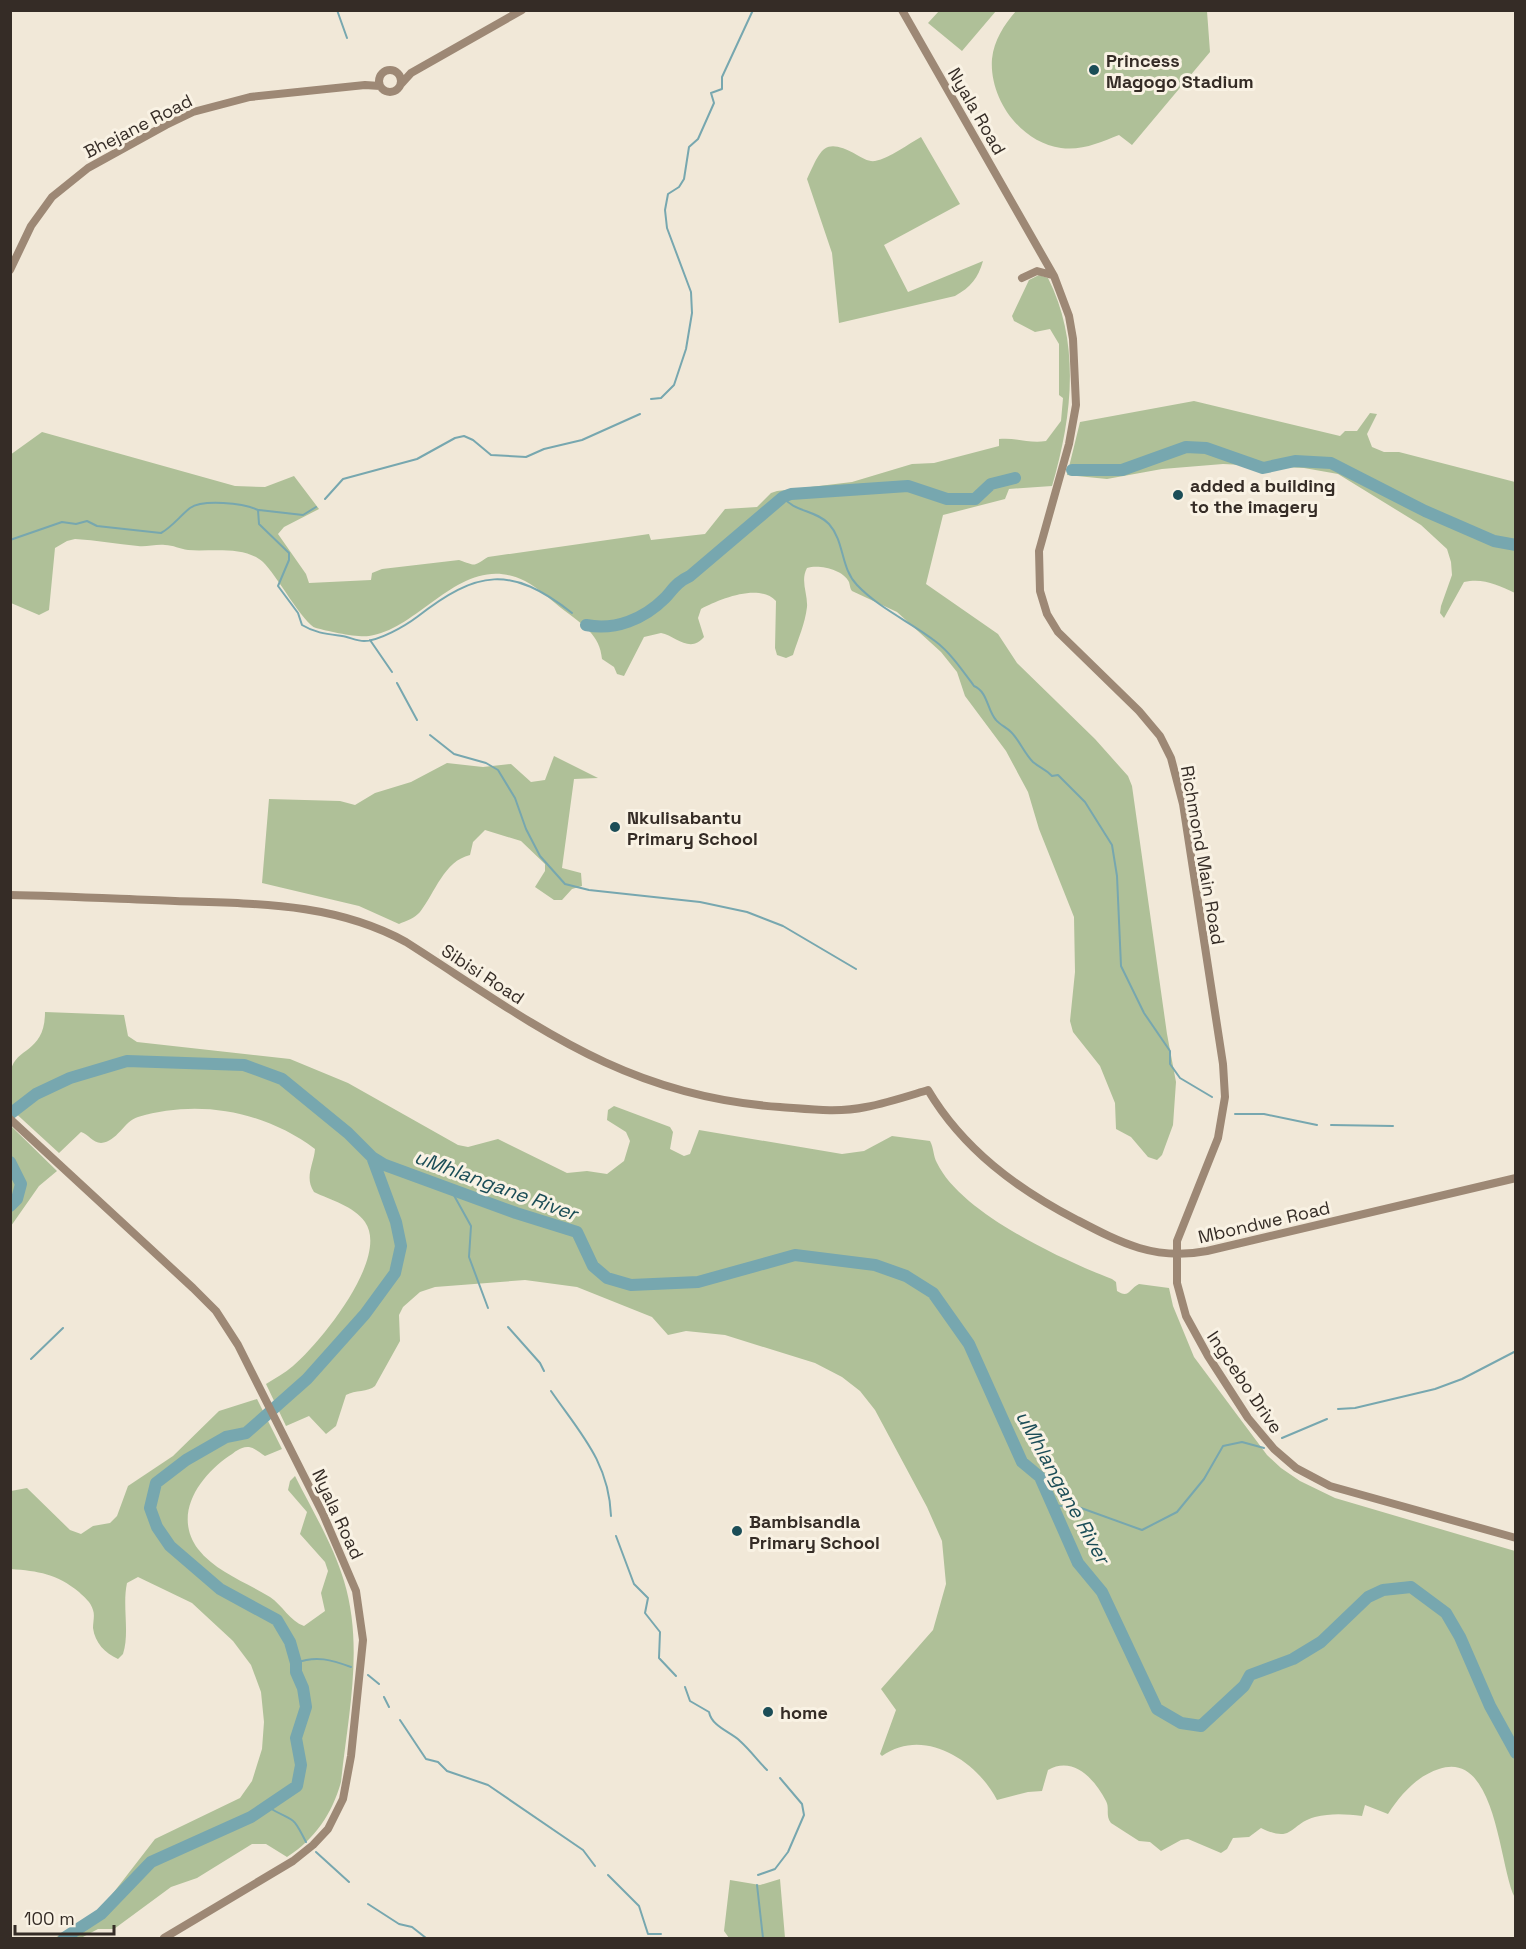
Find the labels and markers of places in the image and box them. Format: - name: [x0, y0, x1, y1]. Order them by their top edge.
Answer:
- place label: Princess Magogo Stadium: [1106, 49, 1254, 93]
- marker: Princess Magogo Stadium: [1087, 63, 1101, 77]
- place label: added a building to the imagery: [1190, 474, 1336, 518]
- marker: added a building to the imagery: [1171, 488, 1185, 502]
- place label: Nkulisabantu Primary School: [627, 806, 758, 850]
- marker: Nkulisabantu Primary School: [608, 820, 622, 834]
- place label: Bambisandla Primary School: [749, 1510, 880, 1554]
- marker: Bambisandla Primary School: [730, 1524, 744, 1538]
- place label: home: [780, 1701, 828, 1724]
- marker: home: [761, 1705, 775, 1719]

